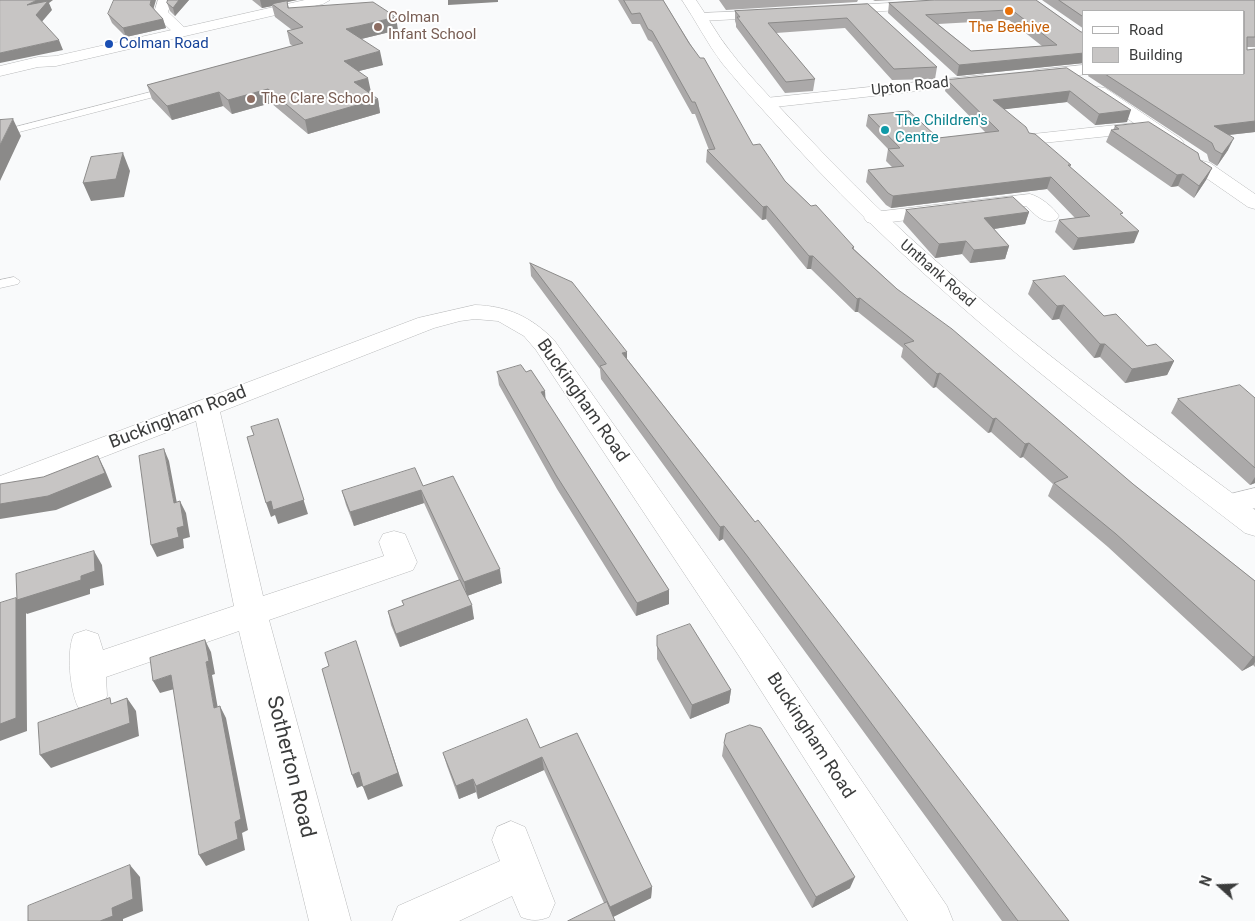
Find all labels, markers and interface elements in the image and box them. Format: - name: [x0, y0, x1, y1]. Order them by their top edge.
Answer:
- marker: The Beehive: [1003, 5, 1015, 17]
- place label: Colman Infant School: [388, 9, 476, 44]
- legend: [1082, 10, 1245, 75]
- place label: The Beehive: [968, 19, 1050, 37]
- marker: Colman Infant School: [372, 21, 384, 33]
- text: Road: [1129, 21, 1163, 39]
- place label: Colman Road: [119, 35, 209, 53]
- marker: Colman Road: [103, 38, 115, 50]
- text: Building: [1129, 46, 1183, 64]
- street label: Upton Road: [870, 74, 950, 100]
- place label: The Clare School: [261, 90, 374, 108]
- marker: The Clare School: [245, 93, 257, 105]
- place label: The Children's Centre: [895, 112, 988, 147]
- marker: The Children's Centre: [879, 124, 891, 136]
- street label: Unthank Road: [896, 237, 978, 311]
- street label: Buckingham Road: [531, 335, 633, 467]
- street label: Buckingham Road: [106, 382, 250, 454]
- street label: Buckingham Road: [761, 669, 859, 803]
- street label: Sotherton Road: [260, 693, 320, 841]
- north arrow: [1195, 861, 1245, 911]
- text: N: [1197, 873, 1215, 888]

